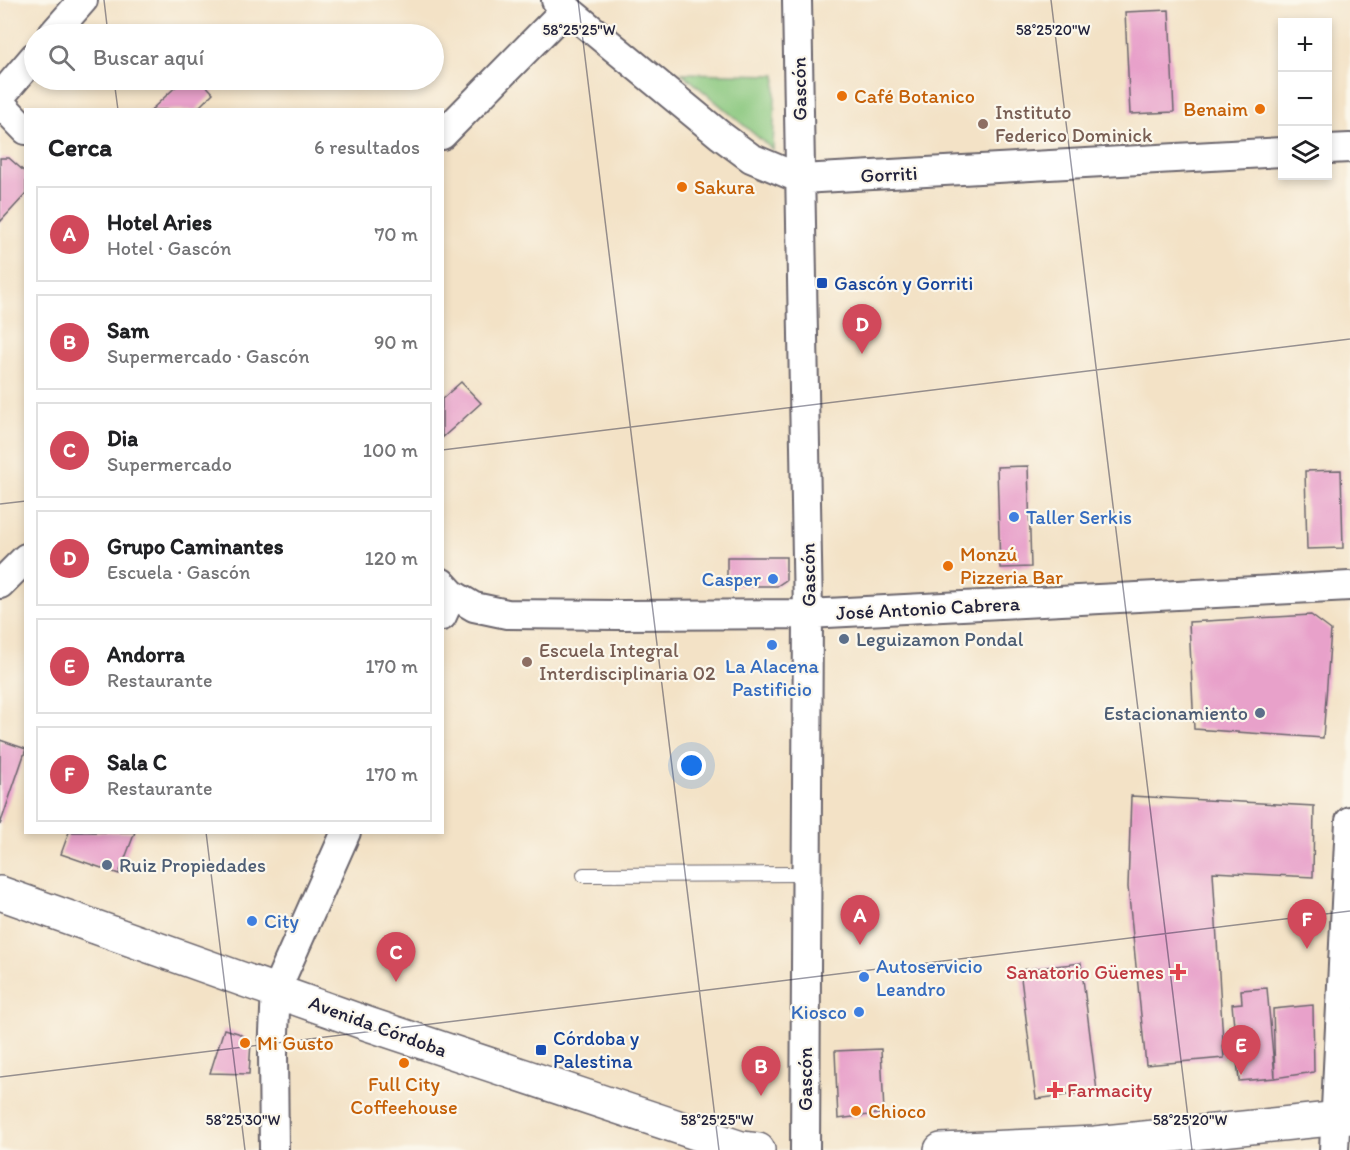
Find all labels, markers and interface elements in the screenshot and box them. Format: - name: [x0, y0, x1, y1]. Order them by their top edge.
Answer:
- map controls: [1278, 18, 1332, 180]
- button: +: [1278, 18, 1332, 72]
- text: 58°25'25"W: [542, 21, 616, 39]
- text: 58°25'20"W: [1016, 21, 1090, 39]
- search box: [24, 24, 444, 90]
- icon: search: [45, 41, 78, 74]
- text: Buscar aquí: [93, 44, 204, 71]
- street label: Gascón: [786, 57, 812, 121]
- button: −: [1278, 72, 1332, 126]
- place label: Café Botanico: [854, 84, 975, 108]
- marker: Café Botanico: [835, 89, 849, 103]
- place label: Benaim: [1183, 97, 1248, 121]
- place label: Instituto Federico Dominick: [995, 100, 1153, 147]
- marker: Benaim: [1253, 102, 1267, 116]
- marker: Instituto Federico Dominick: [976, 117, 990, 131]
- button: layers: [1278, 126, 1332, 180]
- text: Cerca: [48, 131, 112, 163]
- text: 6 resultados: [314, 135, 420, 159]
- street label: Gorriti: [860, 161, 918, 187]
- place label: Sakura: [694, 175, 755, 199]
- marker: Sakura: [675, 180, 689, 194]
- text: Hotel Aries: [107, 209, 212, 236]
- text: A: [63, 222, 76, 246]
- text: 70 m: [374, 222, 418, 246]
- text: Hotel · Gascón: [107, 236, 231, 260]
- place label: Gascón y Gorriti: [834, 271, 973, 295]
- marker: Gascón y Gorriti: [815, 276, 829, 290]
- pin: D: [842, 304, 882, 354]
- text: Sam: [107, 317, 149, 344]
- text: B: [63, 330, 76, 354]
- text: 90 m: [374, 330, 418, 354]
- text: Supermercado · Gascón: [107, 344, 310, 368]
- text: Dia: [107, 425, 138, 452]
- text: C: [63, 438, 76, 462]
- text: 100 m: [363, 438, 418, 462]
- text: Supermercado: [107, 452, 232, 476]
- place label: Taller Serkis: [1026, 505, 1132, 529]
- marker: Taller Serkis: [1007, 510, 1021, 524]
- text: Grupo Caminantes: [107, 533, 283, 560]
- place label: Monzú Pizzeria Bar: [960, 542, 1063, 589]
- street label: Gascón: [795, 543, 821, 607]
- text: D: [63, 546, 76, 570]
- text: 120 m: [365, 546, 418, 570]
- marker: Monzú Pizzeria Bar: [941, 559, 955, 573]
- text: Escuela · Gascón: [107, 560, 250, 584]
- place label: Casper: [702, 567, 761, 591]
- marker: Casper: [766, 572, 780, 586]
- street label: José Antonio Cabrera: [835, 591, 1021, 625]
- place label: Leguizamon Pondal: [856, 627, 1024, 651]
- marker: Leguizamon Pondal: [837, 632, 851, 646]
- place label: Escuela Integral Interdisciplinaria 02: [539, 638, 716, 685]
- marker: La Alacena Pastificio: [765, 638, 779, 652]
- text: Andorra: [107, 641, 185, 668]
- text: E: [64, 654, 75, 678]
- text: 170 m: [365, 654, 418, 678]
- place label: La Alacena Pastificio: [725, 654, 819, 701]
- marker: Escuela Integral Interdisciplinaria 02: [520, 655, 534, 669]
- text: Restaurante: [107, 668, 212, 692]
- place label: Estacionamiento: [1104, 701, 1248, 725]
- marker: Estacionamiento: [1253, 706, 1267, 720]
- text: Sala C: [107, 749, 167, 776]
- your location: [677, 751, 706, 780]
- text: F: [64, 762, 75, 786]
- text: 170 m: [365, 762, 418, 786]
- text: Restaurante: [107, 776, 212, 800]
- place label: Ruiz Propiedades: [119, 853, 266, 877]
- marker: Ruiz Propiedades: [100, 858, 114, 872]
- pin: A: [840, 896, 880, 945]
- pin: F: [1288, 900, 1326, 949]
- place label: City: [264, 909, 299, 933]
- marker: City: [245, 914, 259, 928]
- pin: C: [376, 932, 416, 982]
- place label: Autoservicio Leandro: [876, 954, 983, 1001]
- place label: Sanatorio Güemes: [1006, 960, 1164, 984]
- marker: Sanatorio Güemes: [1169, 963, 1187, 981]
- marker: Autoservicio Leandro: [857, 970, 871, 984]
- street label: Avenida Córdoba: [306, 990, 450, 1062]
- place label: Kiosco: [791, 1000, 847, 1024]
- marker: Kiosco: [852, 1005, 866, 1019]
- place label: Córdoba y Palestina: [553, 1026, 640, 1073]
- pin: E: [1222, 1026, 1260, 1075]
- place label: Mi Gusto: [257, 1031, 334, 1055]
- marker: Mi Gusto: [238, 1036, 252, 1050]
- marker: Córdoba y Palestina: [534, 1043, 548, 1057]
- pin: B: [742, 1046, 780, 1096]
- street label: Gascón: [793, 1047, 817, 1111]
- marker: Full City Coffeehouse: [397, 1056, 411, 1070]
- place label: Full City Coffeehouse: [350, 1072, 458, 1119]
- place label: Farmacity: [1067, 1078, 1153, 1102]
- marker: Farmacity: [1048, 1083, 1062, 1097]
- place label: Chioco: [868, 1099, 926, 1123]
- marker: Chioco: [849, 1104, 863, 1118]
- text: 58°25'30"W: [206, 1111, 281, 1129]
- text: 58°25'25"W: [680, 1111, 754, 1129]
- text: 58°25'20"W: [1153, 1111, 1227, 1129]

